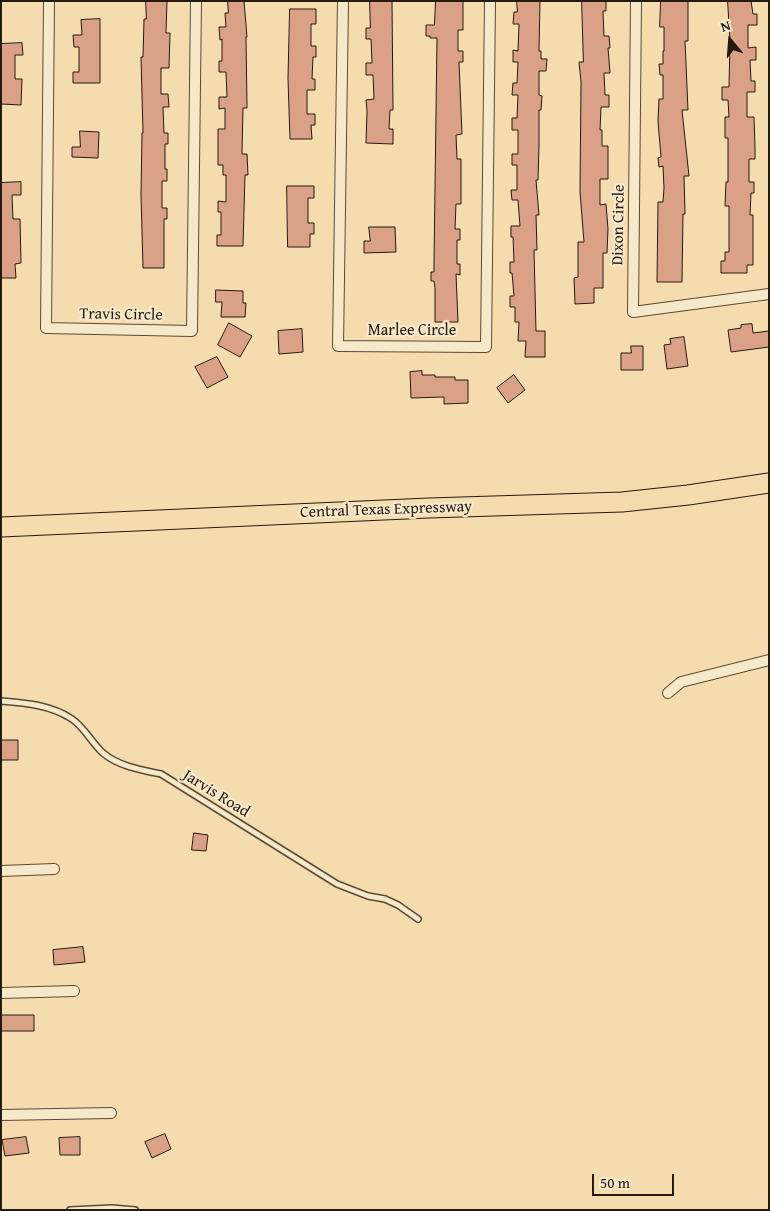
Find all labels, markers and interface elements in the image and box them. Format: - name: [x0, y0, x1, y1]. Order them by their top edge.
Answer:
- north arrow: [705, 15, 755, 65]
- text: N: [718, 15, 733, 37]
- street label: Dixon Circle: [609, 184, 629, 266]
- street label: Travis Circle: [79, 305, 163, 325]
- street label: Marlee Circle: [368, 321, 456, 341]
- street label: Central Texas Expressway: [300, 497, 472, 523]
- street label: Jarvis Road: [179, 766, 253, 822]
- scale bar: [595, 1164, 678, 1196]
- text: 50 m: [600, 1172, 630, 1193]

